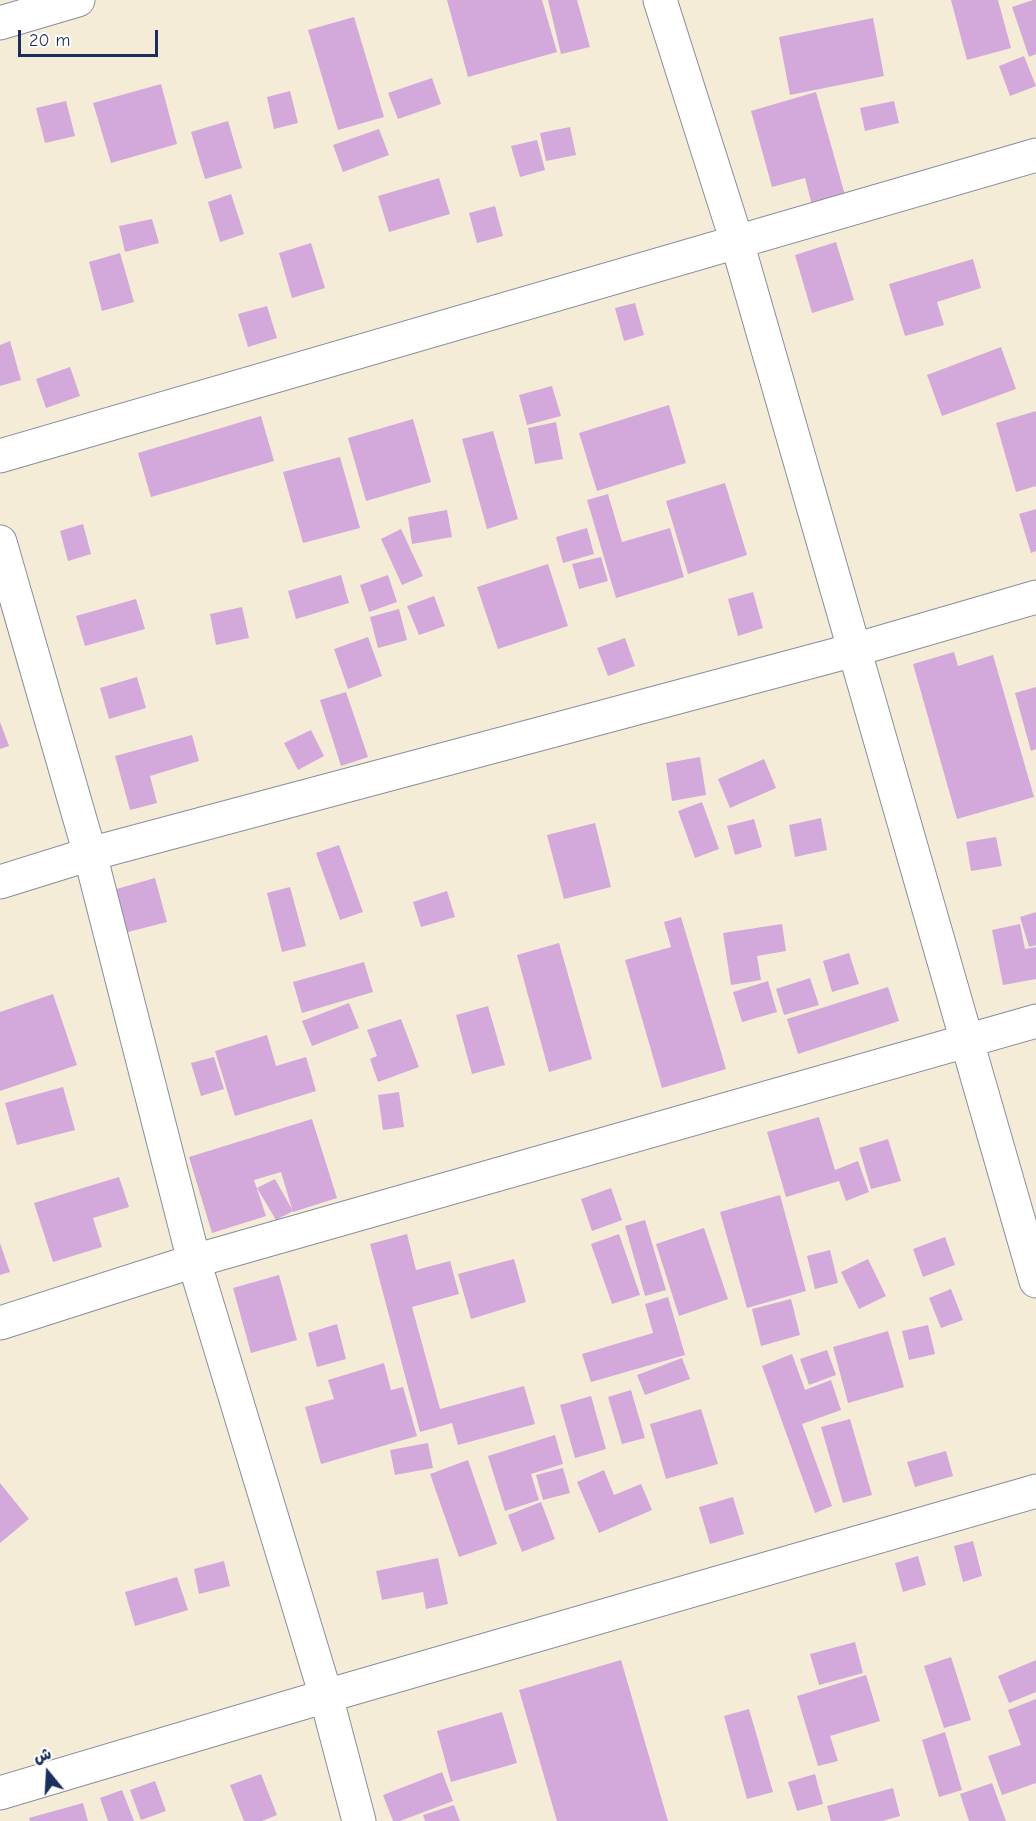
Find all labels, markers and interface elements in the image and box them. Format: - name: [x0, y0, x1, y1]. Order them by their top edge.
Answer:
- scale bar: [21, 18, 160, 56]
- text: 20 m: [29, 30, 70, 51]
- north arrow: [18, 1743, 78, 1803]
- text: ش: [31, 1745, 54, 1767]

